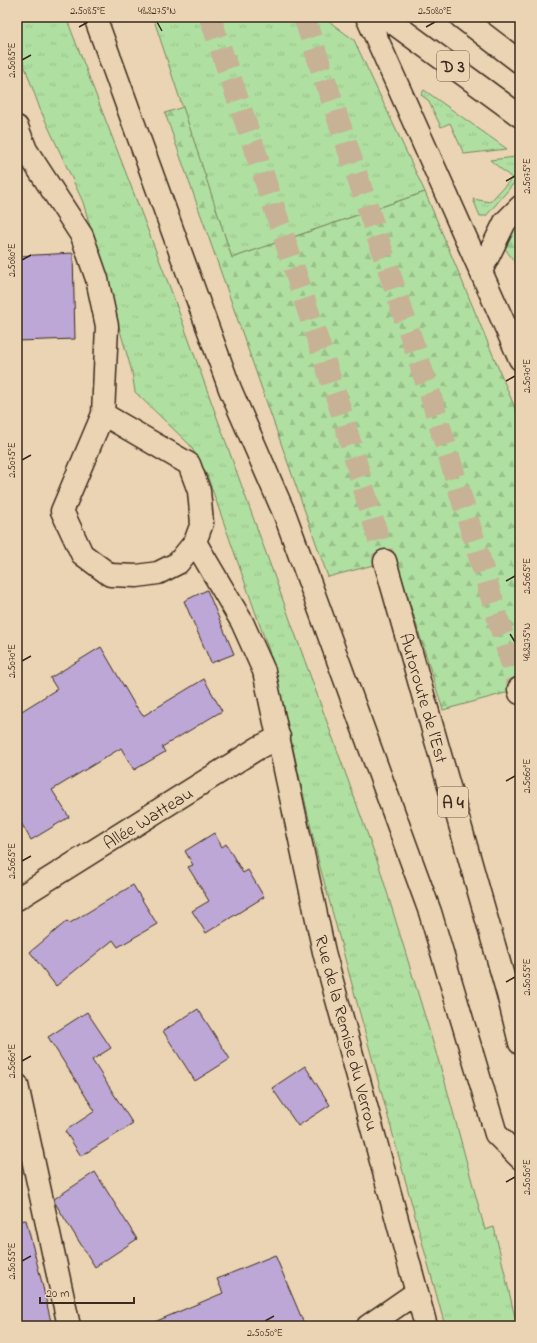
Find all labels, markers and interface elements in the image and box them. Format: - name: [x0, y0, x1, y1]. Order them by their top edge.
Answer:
- text: 2.5085°E: [70, 4, 106, 19]
- text: 48.8275°N: [138, 4, 176, 19]
- text: 2.5080°E: [418, 4, 452, 19]
- text: 2.5085°E: [5, 42, 20, 78]
- road number: D 3: [437, 51, 469, 81]
- text: 2.5075°E: [520, 158, 535, 194]
- text: 2.5080°E: [5, 243, 20, 277]
- text: 2.5070°E: [520, 359, 535, 393]
- text: 2.5075°E: [5, 442, 20, 478]
- text: 2.5065°E: [520, 558, 535, 594]
- text: 48.8275°N: [520, 623, 535, 661]
- street label: Autoroute de l’Est: [391, 630, 453, 767]
- text: 2.5070°E: [5, 644, 20, 678]
- text: 2.5060°E: [520, 759, 535, 793]
- street label: Allée Watteau: [99, 782, 199, 858]
- road number: A 4: [438, 787, 468, 817]
- text: 2.5065°E: [5, 843, 20, 879]
- street label: Rue de la Remise du Verrou: [306, 933, 384, 1134]
- text: 2.5055°E: [520, 958, 535, 996]
- text: 2.5060°E: [5, 1044, 20, 1078]
- text: 2.5050°E: [520, 1159, 535, 1195]
- text: 2.5055°E: [5, 1242, 20, 1280]
- scale bar: [40, 1279, 134, 1305]
- text: 20 m: [46, 1285, 69, 1303]
- text: 2.5050°E: [247, 1326, 283, 1341]

